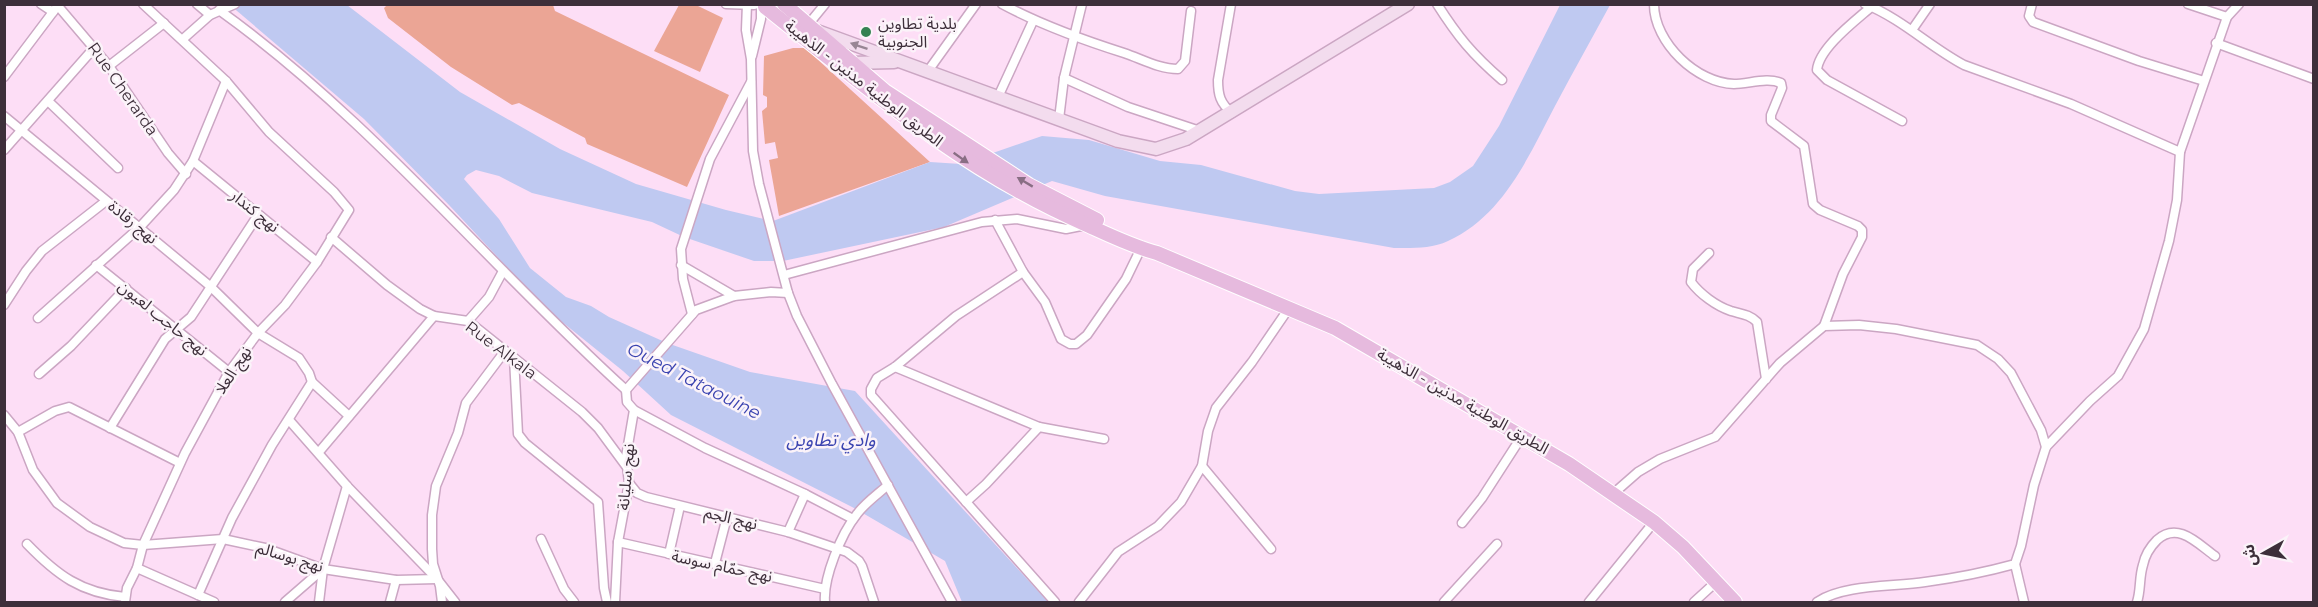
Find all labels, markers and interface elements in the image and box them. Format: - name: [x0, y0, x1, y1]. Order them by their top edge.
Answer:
- place label: بلدية تطاوين الجنوبية: [878, 14, 957, 51]
- street label: الطريق الوطنية مدنين - الذهيبة: [781, 15, 947, 151]
- marker: بلدية تطاوين الجنوبية: [859, 25, 873, 39]
- street label: Rue Cherarda: [84, 39, 162, 139]
- one-way arrow: [849, 40, 867, 50]
- one-way arrow: [953, 151, 968, 163]
- one-way arrow: [1017, 176, 1033, 187]
- street label: نهج كندار: [224, 185, 283, 239]
- street label: نهج رقادة: [102, 196, 162, 250]
- street label: نهج حاجب لعيون: [113, 276, 211, 362]
- street label: Rue Alkala: [462, 317, 540, 383]
- water label: Oued Tataouine: [624, 338, 765, 424]
- street label: نهج العلا: [211, 343, 258, 399]
- street label: الطريق الوطنية مدنين - الذهيبة: [1373, 344, 1552, 459]
- water label: وادي تطاوين: [786, 429, 876, 454]
- street label: نهج سليانة: [614, 443, 641, 511]
- street label: نهج الجم: [702, 502, 760, 537]
- north arrow: [2234, 523, 2294, 583]
- street label: نهج بوسالم: [253, 538, 326, 579]
- text: ش: [2239, 543, 2261, 568]
- street label: نهج حمّام سوسة: [669, 546, 774, 589]

